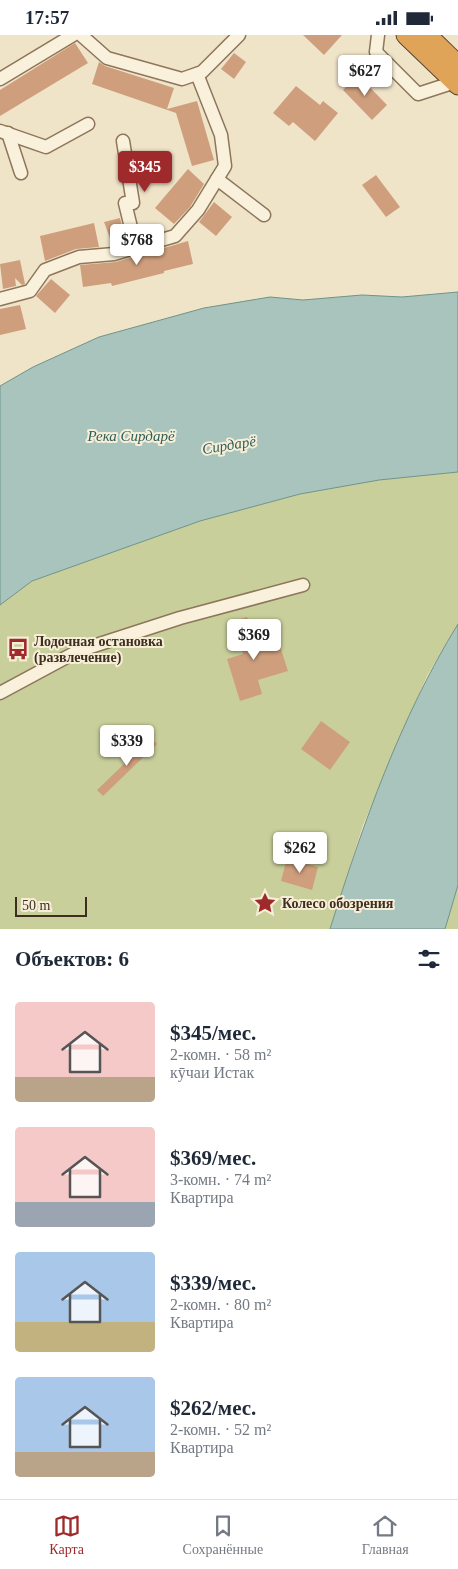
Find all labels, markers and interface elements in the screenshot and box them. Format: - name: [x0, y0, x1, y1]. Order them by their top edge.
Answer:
- text: 17:57: [25, 7, 69, 28]
- pin: $627: [335, 55, 395, 97]
- text: $627: [349, 62, 381, 79]
- pin: $345: [115, 151, 175, 193]
- text: $345: [129, 158, 161, 175]
- pin: $768: [107, 223, 167, 266]
- text: $768: [121, 231, 153, 248]
- water label: Река Сирдарё: [86, 428, 175, 444]
- water label: Сирдарё: [201, 433, 257, 457]
- pin: $369: [224, 619, 284, 661]
- text: $369: [238, 626, 270, 643]
- place label: Лодочная остановка (развлечение): [34, 634, 163, 666]
- bus stop icon: Лодочная остановка (развлечение): [5, 636, 31, 662]
- pin: $339: [97, 725, 157, 767]
- text: $339: [111, 732, 143, 749]
- pin: $262: [270, 831, 330, 874]
- text: $262: [284, 839, 316, 856]
- place icon: Колесо обозрения: [252, 890, 278, 916]
- scale bar: [15, 894, 88, 917]
- place label: Колесо обозрения: [282, 896, 394, 911]
- text: 50 m: [22, 898, 50, 913]
- icon: filters: [415, 945, 443, 973]
- text: Объектов: 6: [15, 947, 129, 971]
- text: $345/мес.: [170, 1021, 256, 1045]
- icon: home: [55, 1022, 115, 1082]
- text: 2-комн. · 58 m²: [170, 1046, 271, 1063]
- text: кӯчаи Истак: [170, 1064, 254, 1081]
- text: $369/мес.: [170, 1146, 256, 1170]
- icon: home: [55, 1147, 115, 1207]
- text: 3-комн. · 74 m²: [170, 1171, 271, 1188]
- text: Квартира: [170, 1189, 234, 1206]
- text: $339/мес.: [170, 1271, 256, 1295]
- icon: home: [55, 1272, 115, 1332]
- text: 2-комн. · 80 m²: [170, 1296, 271, 1313]
- text: Квартира: [170, 1314, 234, 1331]
- text: $262/мес.: [170, 1396, 256, 1420]
- icon: home: [55, 1397, 115, 1457]
- text: 2-комн. · 52 m²: [170, 1421, 271, 1438]
- text: Квартира: [170, 1439, 234, 1456]
- tab: Карта: [49, 1512, 84, 1558]
- tab: Сохранённые: [183, 1512, 263, 1558]
- tab: Главная: [362, 1512, 409, 1558]

